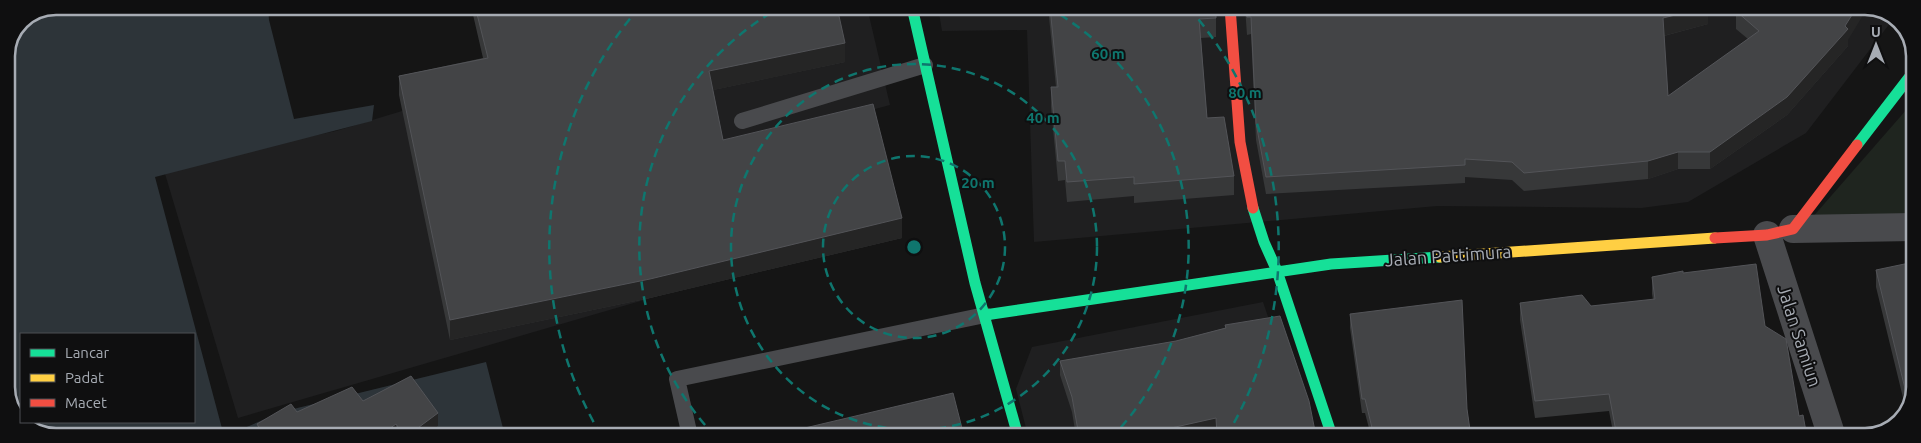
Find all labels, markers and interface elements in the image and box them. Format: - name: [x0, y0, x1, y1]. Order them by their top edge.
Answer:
- north arrow: [1851, 20, 1901, 70]
- text: U: [1871, 24, 1881, 40]
- text: 60 m: [1091, 45, 1125, 62]
- text: 80 m: [1228, 84, 1262, 101]
- text: 40 m: [1026, 109, 1060, 126]
- text: 20 m: [961, 174, 995, 191]
- centre of rings: [905, 238, 923, 256]
- street label: Jalan Pattimura: [1384, 241, 1512, 269]
- street label: Jalan Samiun: [1774, 282, 1826, 389]
- legend: [20, 333, 195, 423]
- text: Lancar: [65, 344, 110, 361]
- text: Padat: [65, 369, 104, 386]
- text: Macet: [65, 394, 107, 411]

